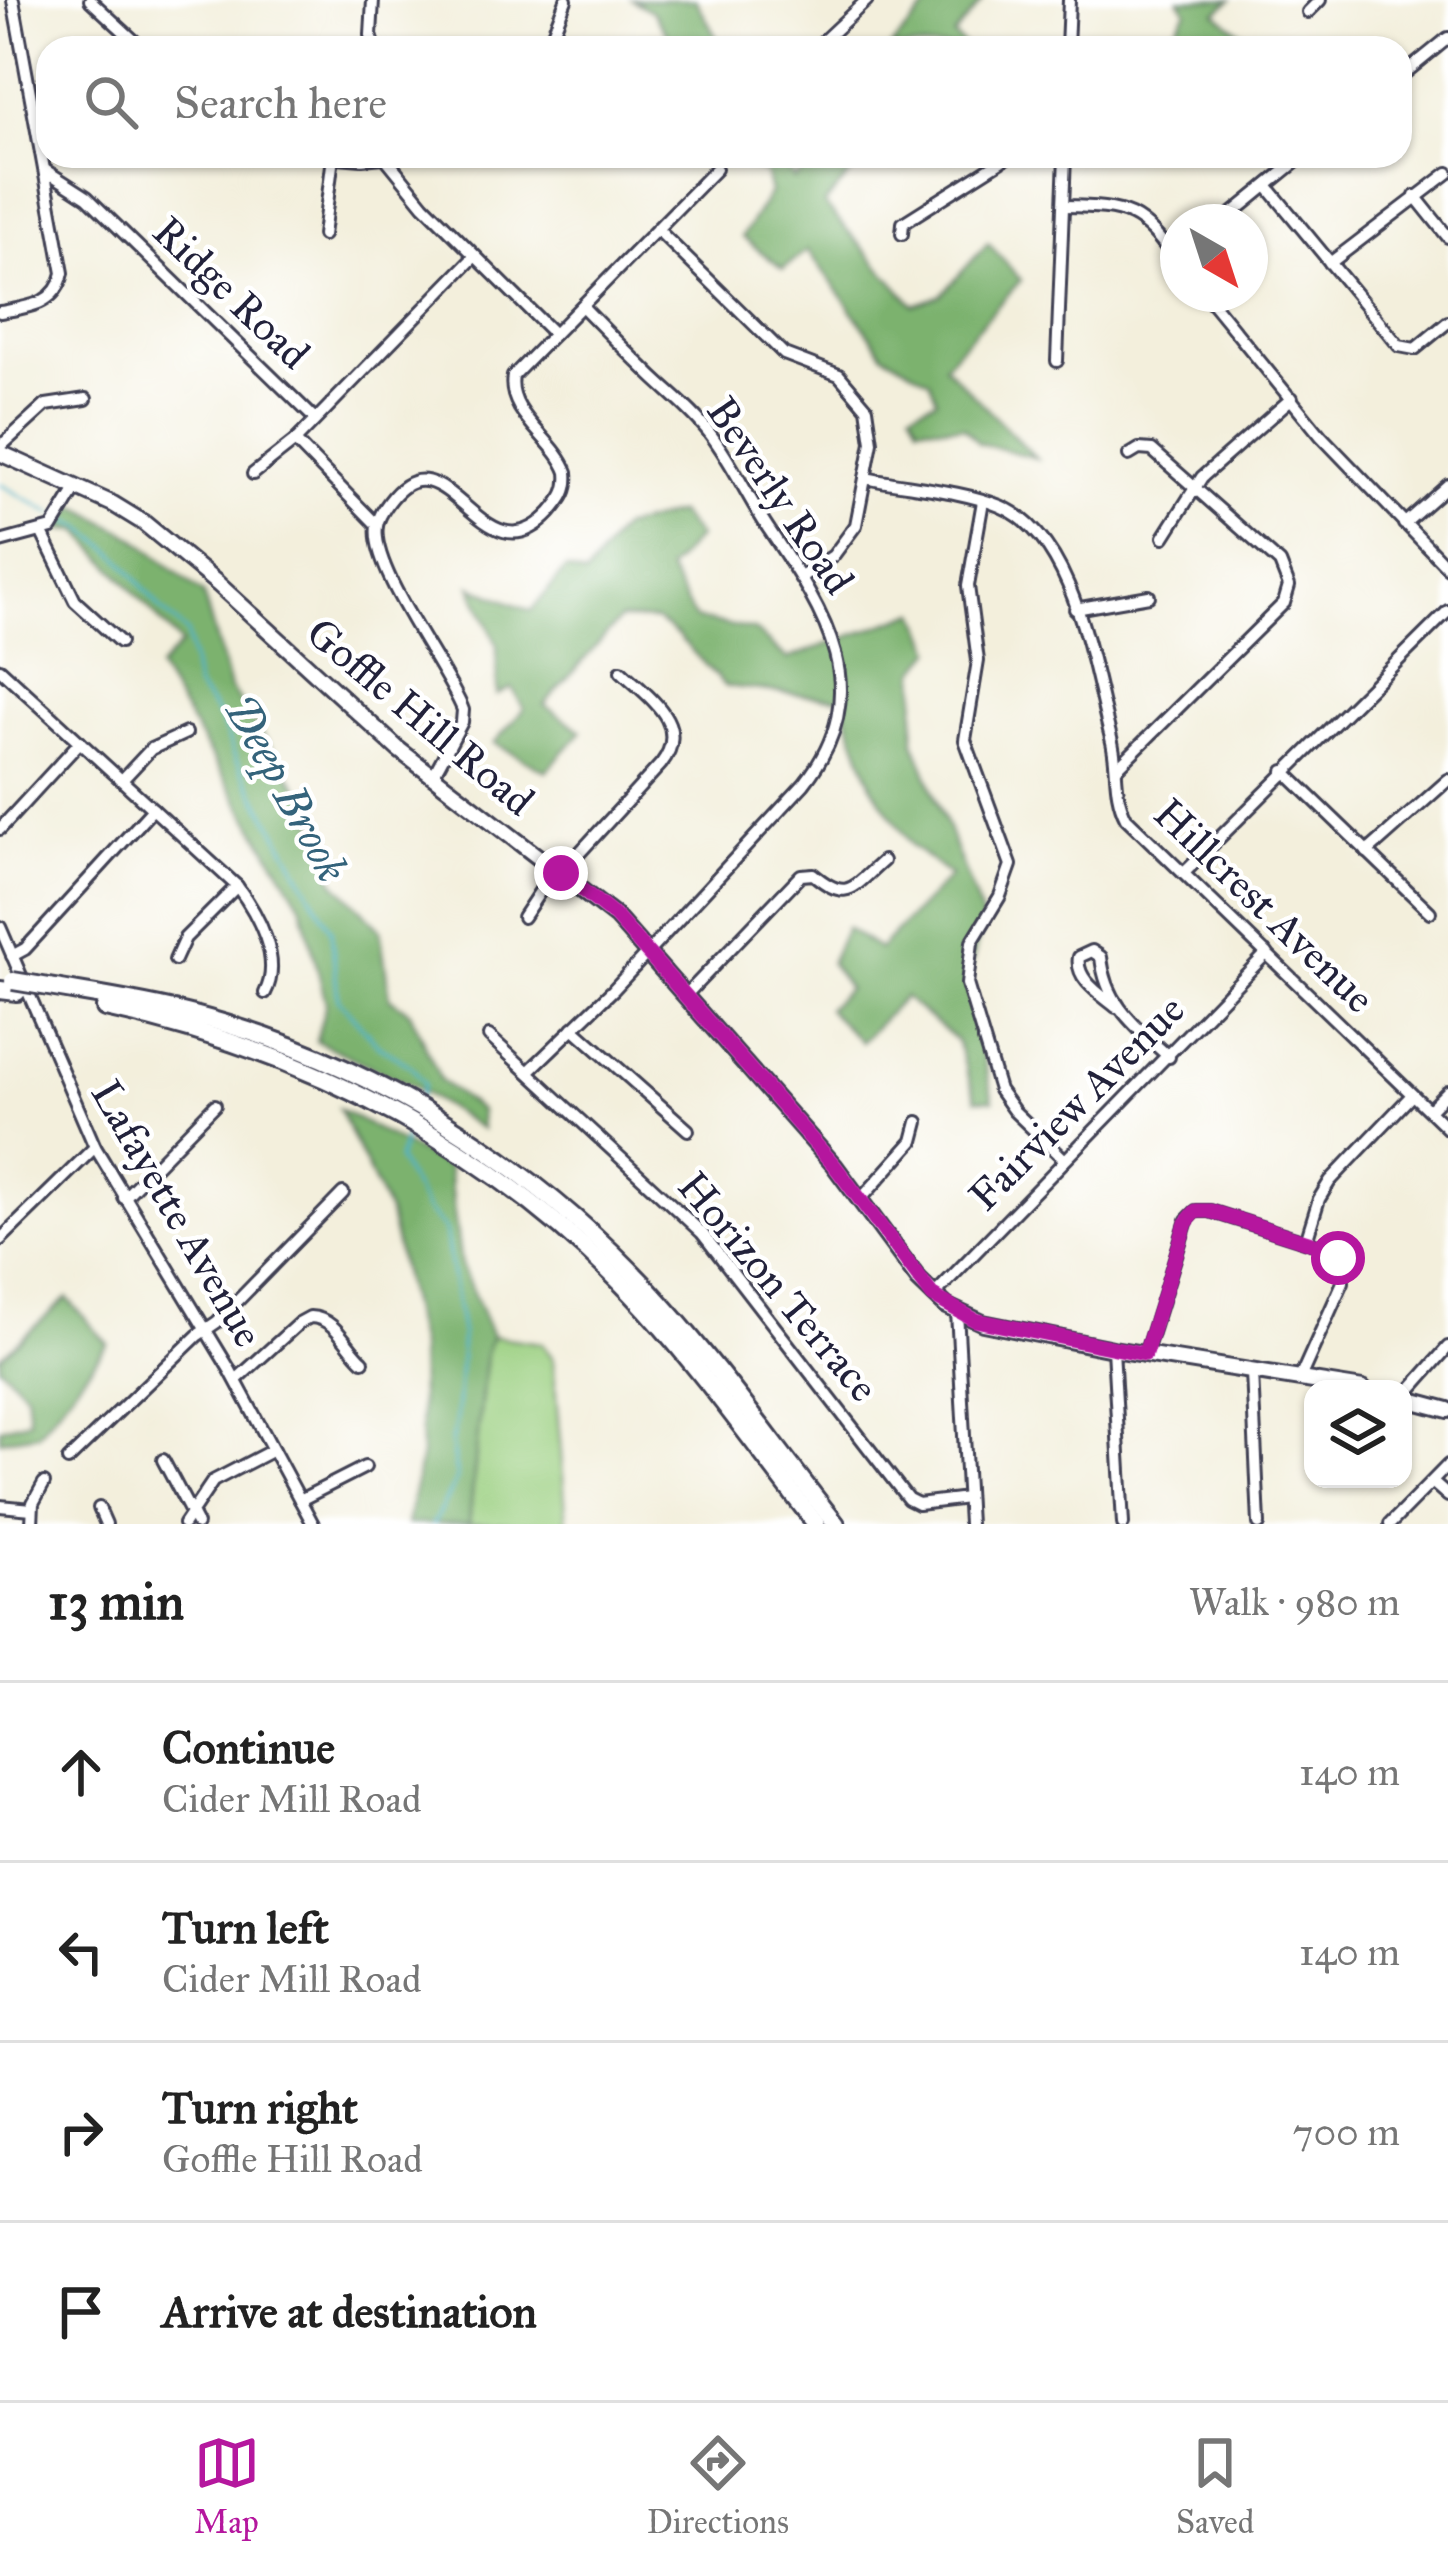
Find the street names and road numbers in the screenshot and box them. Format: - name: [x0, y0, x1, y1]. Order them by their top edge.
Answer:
- street label: Ridge Road: [142, 205, 320, 380]
- street label: Beverly Road: [695, 387, 865, 604]
- street label: Goffle Hill Road: [296, 607, 545, 827]
- street label: Hillcrest Avenue: [1143, 788, 1385, 1024]
- street label: Fairview Avenue: [958, 984, 1195, 1221]
- street label: Lafayette Avenue: [80, 1071, 274, 1356]
- street label: Horizon Terrace: [667, 1161, 890, 1412]

